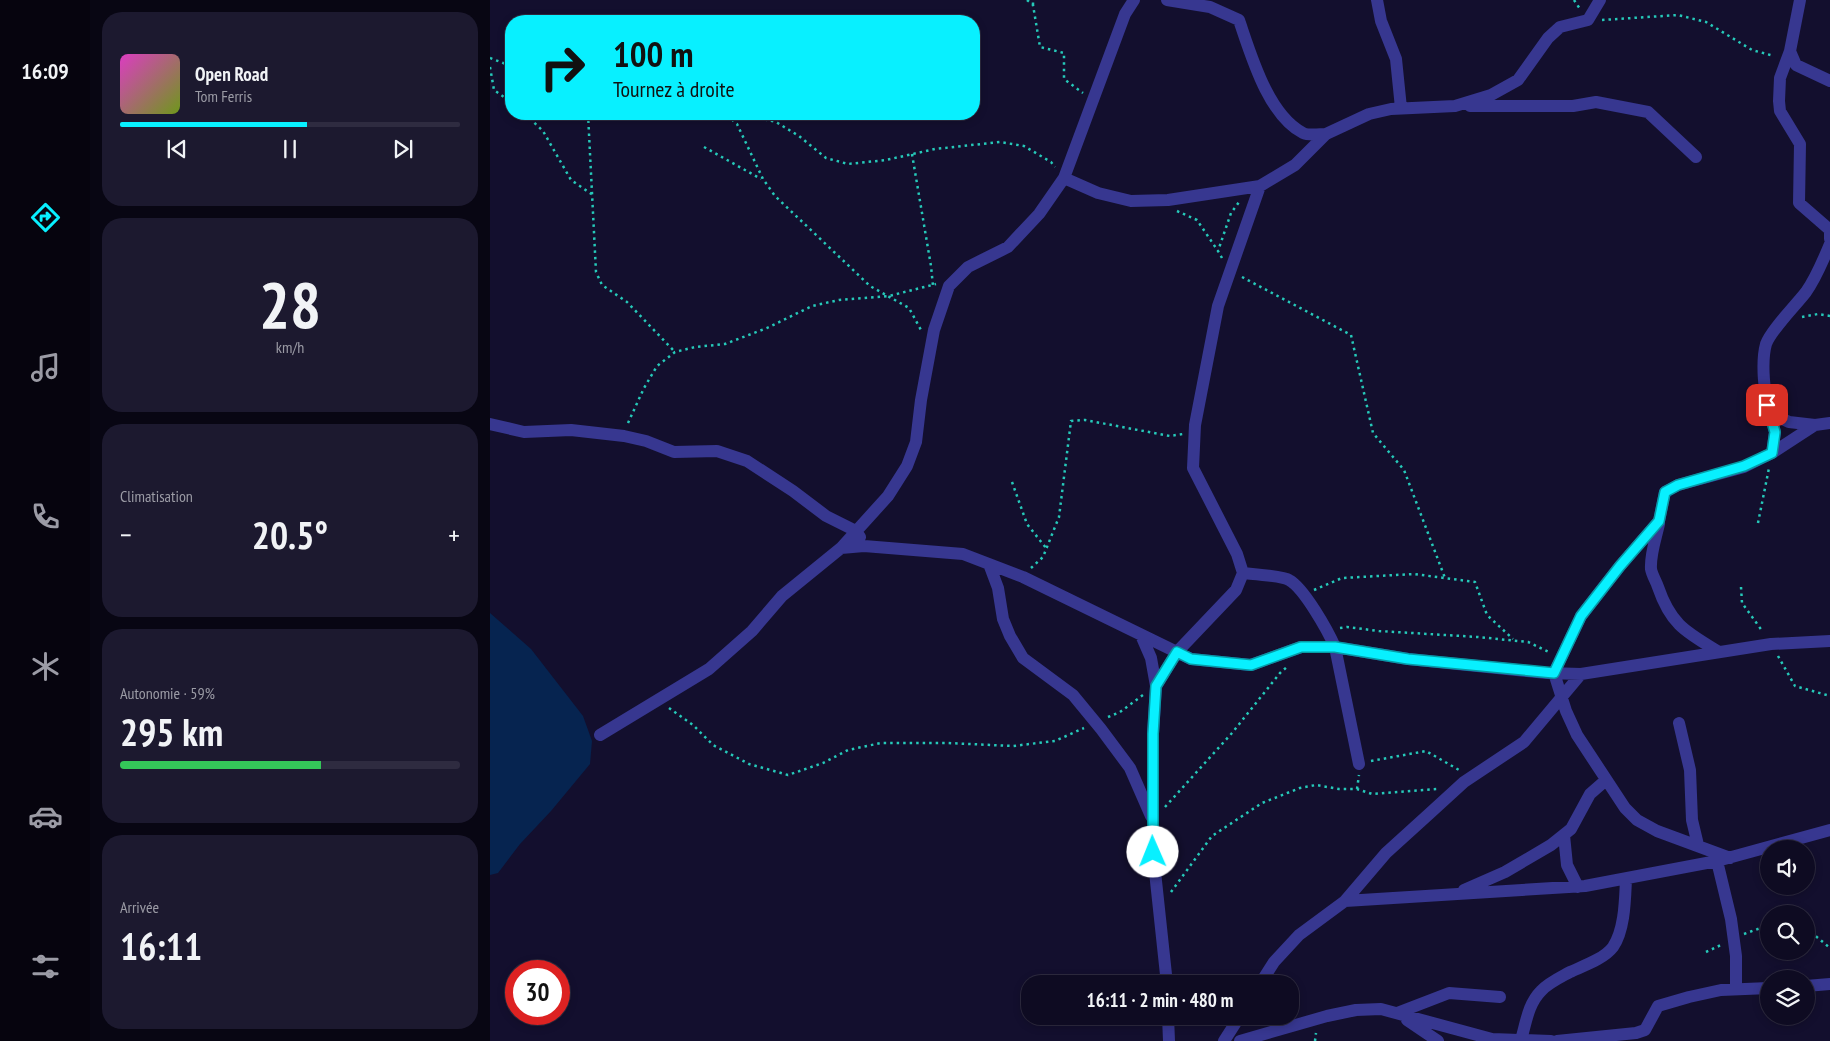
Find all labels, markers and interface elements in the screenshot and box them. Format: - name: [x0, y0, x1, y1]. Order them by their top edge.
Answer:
- text: 100 m: [613, 31, 694, 77]
- icon: right: [530, 35, 595, 100]
- text: 16:09: [21, 57, 69, 85]
- text: Open Road: [195, 62, 268, 86]
- text: Tournez à droite: [613, 75, 735, 103]
- text: Tom Ferris: [195, 86, 252, 106]
- icon: previous: [163, 135, 191, 163]
- icon: pause: [276, 135, 304, 163]
- icon: next: [389, 135, 417, 163]
- icon: directions: [28, 200, 63, 235]
- text: 28: [259, 262, 321, 346]
- text: km/h: [276, 337, 304, 357]
- icon: music: [28, 350, 63, 385]
- pin: [1746, 384, 1788, 426]
- icon: arrive: [1753, 391, 1781, 419]
- text: Climatisation: [120, 486, 193, 506]
- icon: phone: [28, 499, 63, 534]
- text: 20.5°: [252, 510, 328, 559]
- text: −: [120, 516, 132, 553]
- text: +: [448, 516, 460, 553]
- icon: climate: [28, 649, 63, 684]
- text: Autonomie · 59%: [120, 683, 215, 703]
- text: 295 km: [120, 707, 223, 756]
- icon: car: [28, 799, 63, 834]
- position arrow: [1126, 825, 1178, 877]
- map controls: [1760, 840, 1815, 1025]
- button: sound: [1760, 840, 1815, 895]
- text: Arrivée: [120, 897, 159, 917]
- button: search: [1760, 905, 1815, 960]
- text: 16:11: [120, 921, 202, 970]
- icon: filters: [28, 949, 63, 984]
- speed limit sign: 30: [505, 960, 570, 1025]
- button: layers: [1760, 970, 1815, 1025]
- text: 16:11 · 2 min · 480 m: [1087, 988, 1233, 1012]

